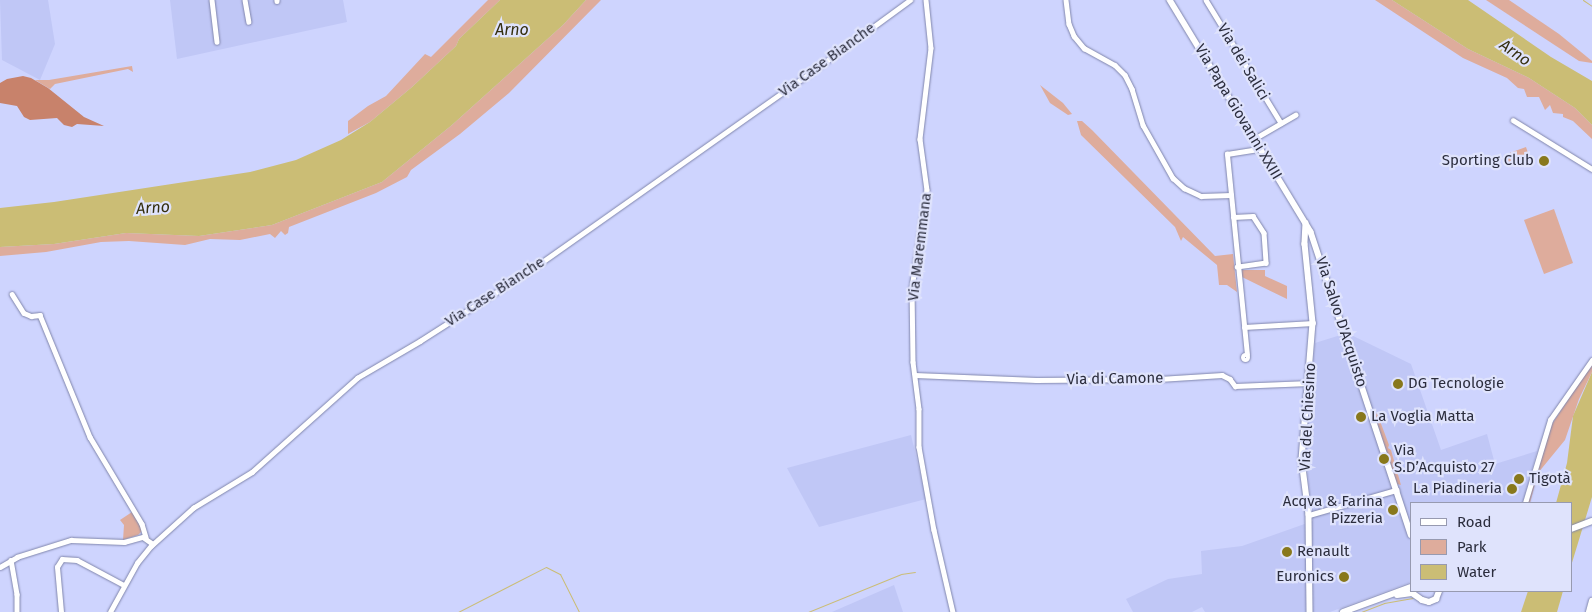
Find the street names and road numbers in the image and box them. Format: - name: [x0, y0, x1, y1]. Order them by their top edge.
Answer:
- street label: Via Case Bianche: [775, 19, 879, 101]
- street label: Via dei Salici: [1213, 20, 1273, 104]
- street label: Via Papa Giovanni XXIII: [1190, 41, 1286, 183]
- street label: Via Maremmana: [904, 192, 936, 302]
- street label: Via Case Bianche: [442, 253, 548, 331]
- street label: Via Salvo D'Acquisto: [1311, 255, 1371, 389]
- street label: Via del Chiesino: [1296, 362, 1320, 472]
- street label: Via di Camone: [1066, 369, 1164, 389]

